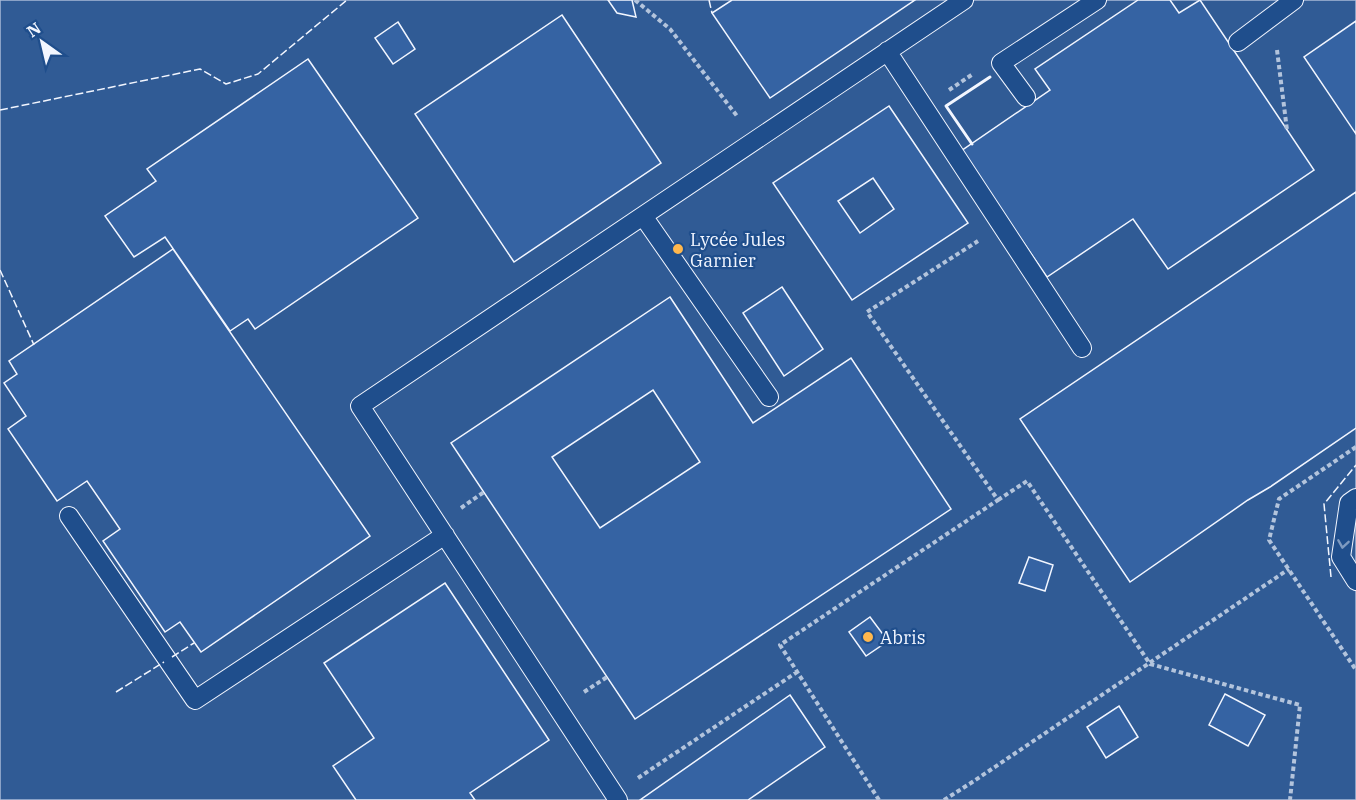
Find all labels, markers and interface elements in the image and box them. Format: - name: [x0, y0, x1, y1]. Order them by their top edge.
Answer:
- north arrow: [12, 12, 72, 72]
- text: N: [23, 18, 44, 41]
- place label: Lycée Jules Garnier: [690, 228, 785, 272]
- marker: Lycée Jules Garnier: [671, 242, 685, 256]
- one-way arrow: [1337, 540, 1349, 549]
- place label: Abris: [880, 626, 926, 649]
- marker: Abris: [861, 630, 875, 644]

